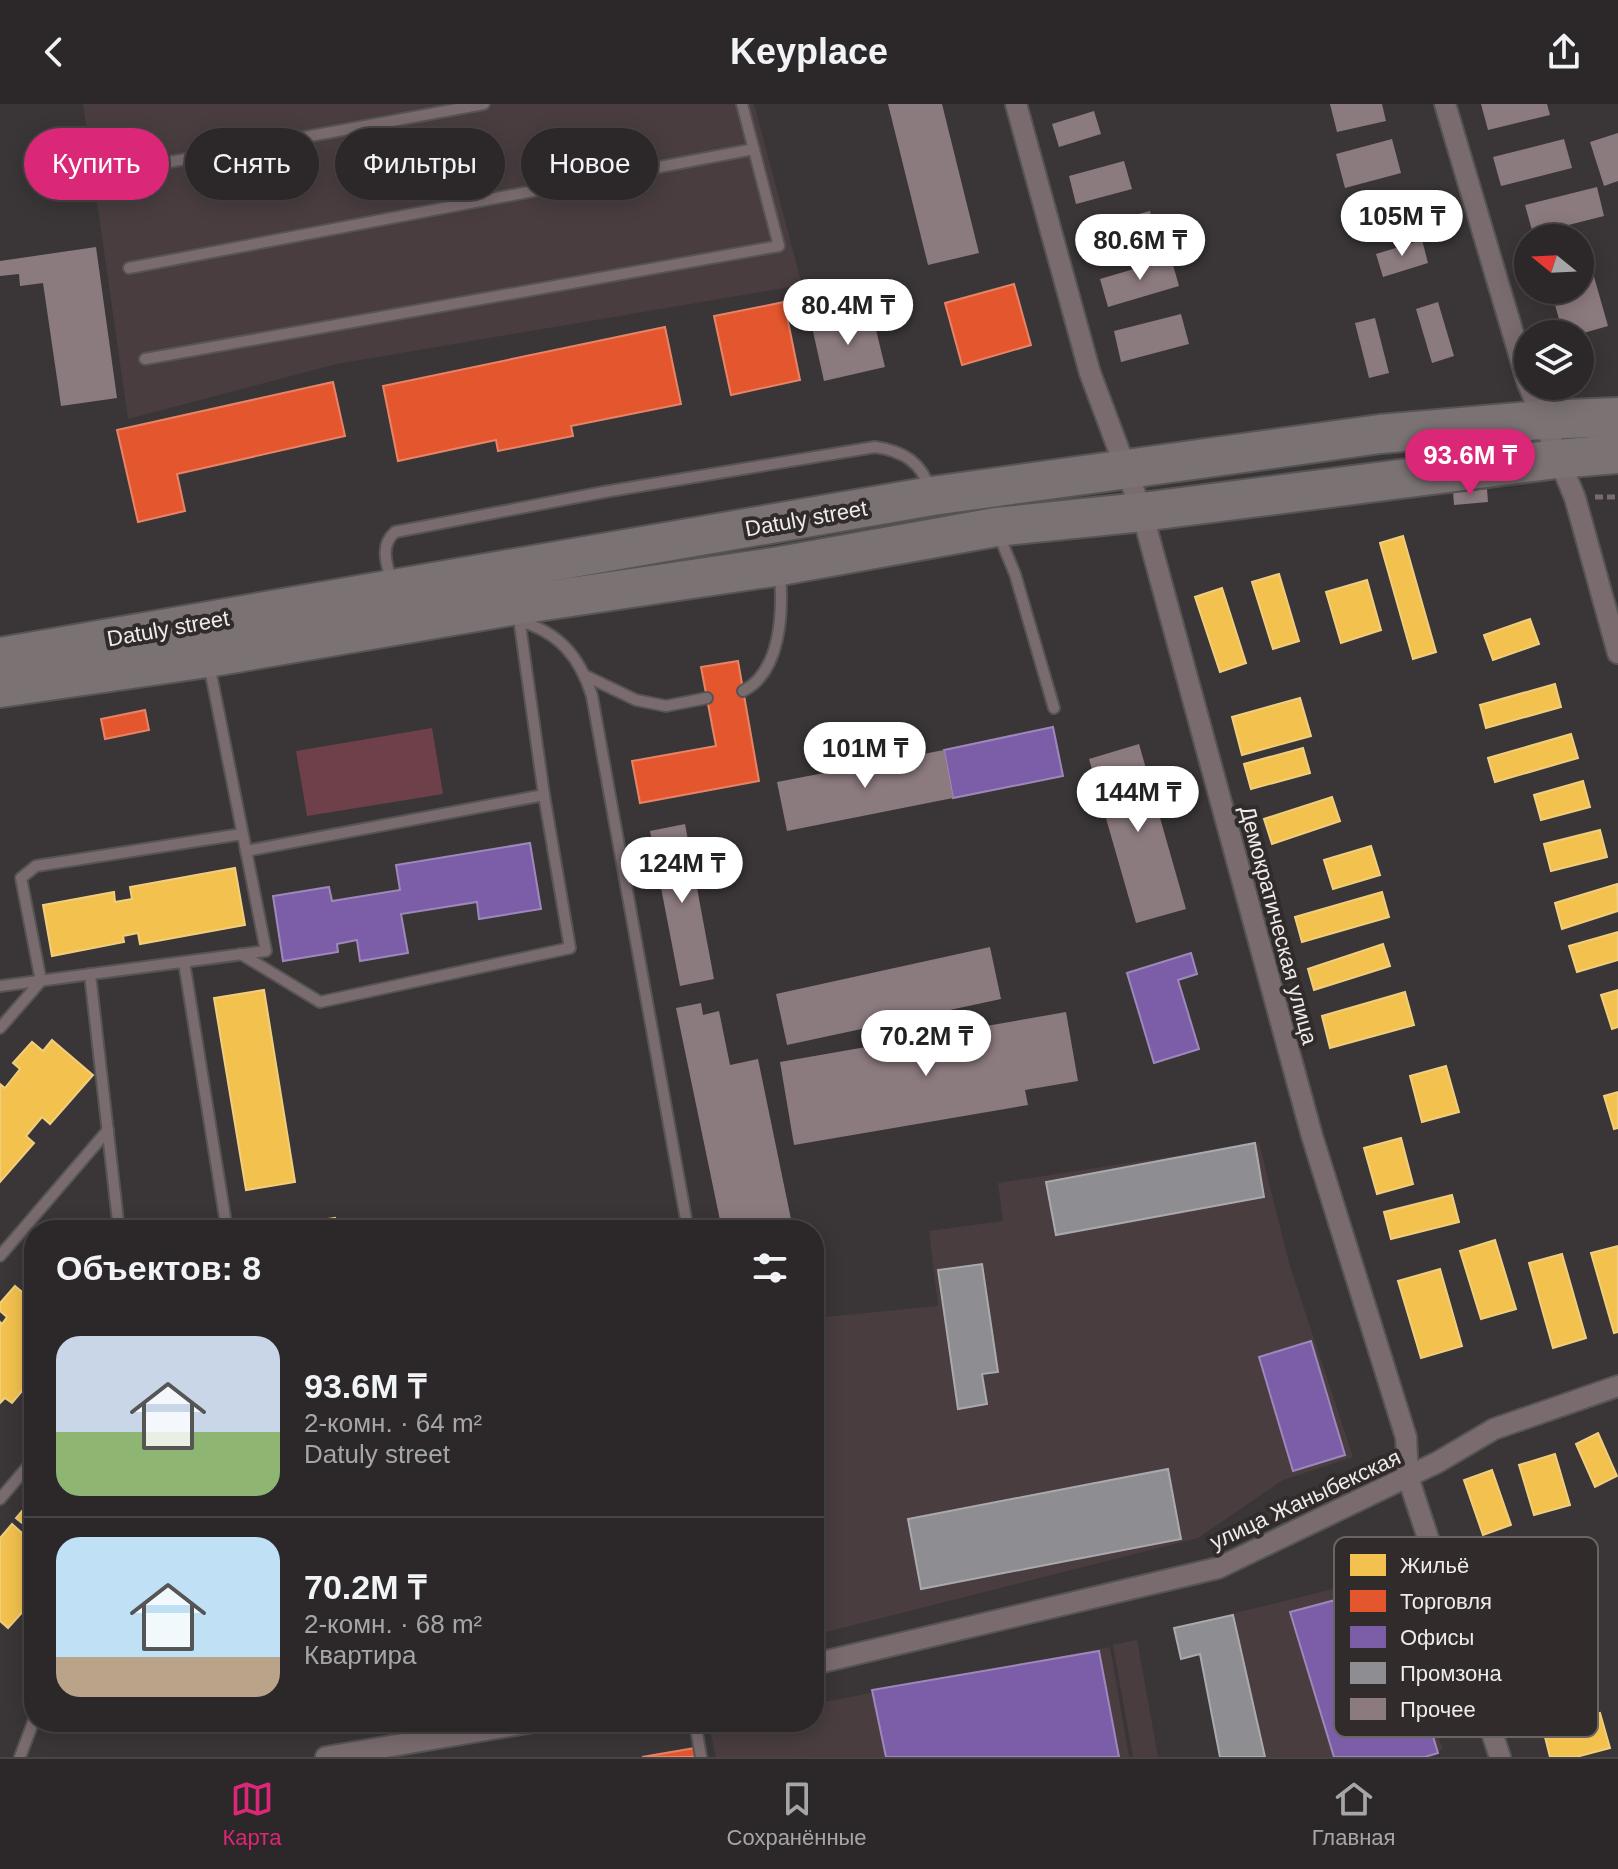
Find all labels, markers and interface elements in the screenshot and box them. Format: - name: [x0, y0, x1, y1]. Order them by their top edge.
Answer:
- icon: back: [32, 30, 76, 74]
- icon: share: [1542, 30, 1586, 74]
- text: Keyplace: [730, 31, 888, 72]
- chip: Купить: [24, 128, 169, 200]
- chip: Снять: [185, 128, 319, 200]
- chip: Фильтры: [335, 128, 505, 200]
- chip: Новое: [521, 128, 658, 200]
- pin: 105M ₸: [1337, 190, 1467, 258]
- text: 105M ₸: [1359, 201, 1445, 231]
- pin: 80.6M ₸: [1066, 214, 1214, 282]
- north arrow: [1514, 224, 1594, 304]
- map controls: [1514, 224, 1594, 400]
- text: 80.6M ₸: [1093, 225, 1187, 255]
- pin: 80.4M ₸: [774, 279, 922, 347]
- text: 80.4M ₸: [801, 290, 895, 320]
- button: layers: [1514, 320, 1594, 400]
- pin: 93.6M ₸: [1396, 429, 1544, 497]
- text: 93.6M ₸: [1423, 440, 1517, 470]
- street label: Datuly street: [743, 495, 869, 542]
- street label: Datuly street: [105, 605, 231, 652]
- pin: 101M ₸: [800, 722, 930, 790]
- text: 101M ₸: [822, 733, 908, 763]
- pin: 144M ₸: [1073, 766, 1203, 834]
- text: 144M ₸: [1095, 777, 1181, 807]
- street label: Демократическая улица: [1235, 803, 1323, 1048]
- pin: 124M ₸: [617, 837, 747, 905]
- text: 124M ₸: [639, 848, 725, 878]
- pin: 70.2M ₸: [852, 1010, 1000, 1078]
- text: 70.2M ₸: [879, 1021, 973, 1051]
- icon: filters: [748, 1246, 792, 1290]
- text: Объектов: 8: [56, 1249, 261, 1287]
- text: 93.6M ₸: [304, 1367, 427, 1405]
- icon: home: [120, 1368, 216, 1464]
- text: 2-комн. · 64 m²: [304, 1408, 482, 1438]
- text: Datuly street: [304, 1439, 450, 1469]
- street label: улица Жаныбекская: [1206, 1444, 1404, 1555]
- legend: [1334, 1537, 1598, 1737]
- text: Жильё: [1400, 1553, 1469, 1578]
- text: 70.2M ₸: [304, 1568, 427, 1606]
- icon: home: [120, 1569, 216, 1665]
- text: Торговля: [1400, 1589, 1492, 1614]
- text: 2-комн. · 68 m²: [304, 1609, 482, 1639]
- text: Офисы: [1400, 1625, 1474, 1650]
- text: Квартира: [304, 1640, 416, 1670]
- text: Промзона: [1400, 1661, 1502, 1686]
- text: Прочее: [1400, 1697, 1476, 1722]
- tab: Карта: [223, 1777, 281, 1851]
- tab: Сохранённые: [727, 1777, 867, 1851]
- tab: Главная: [1312, 1777, 1395, 1851]

